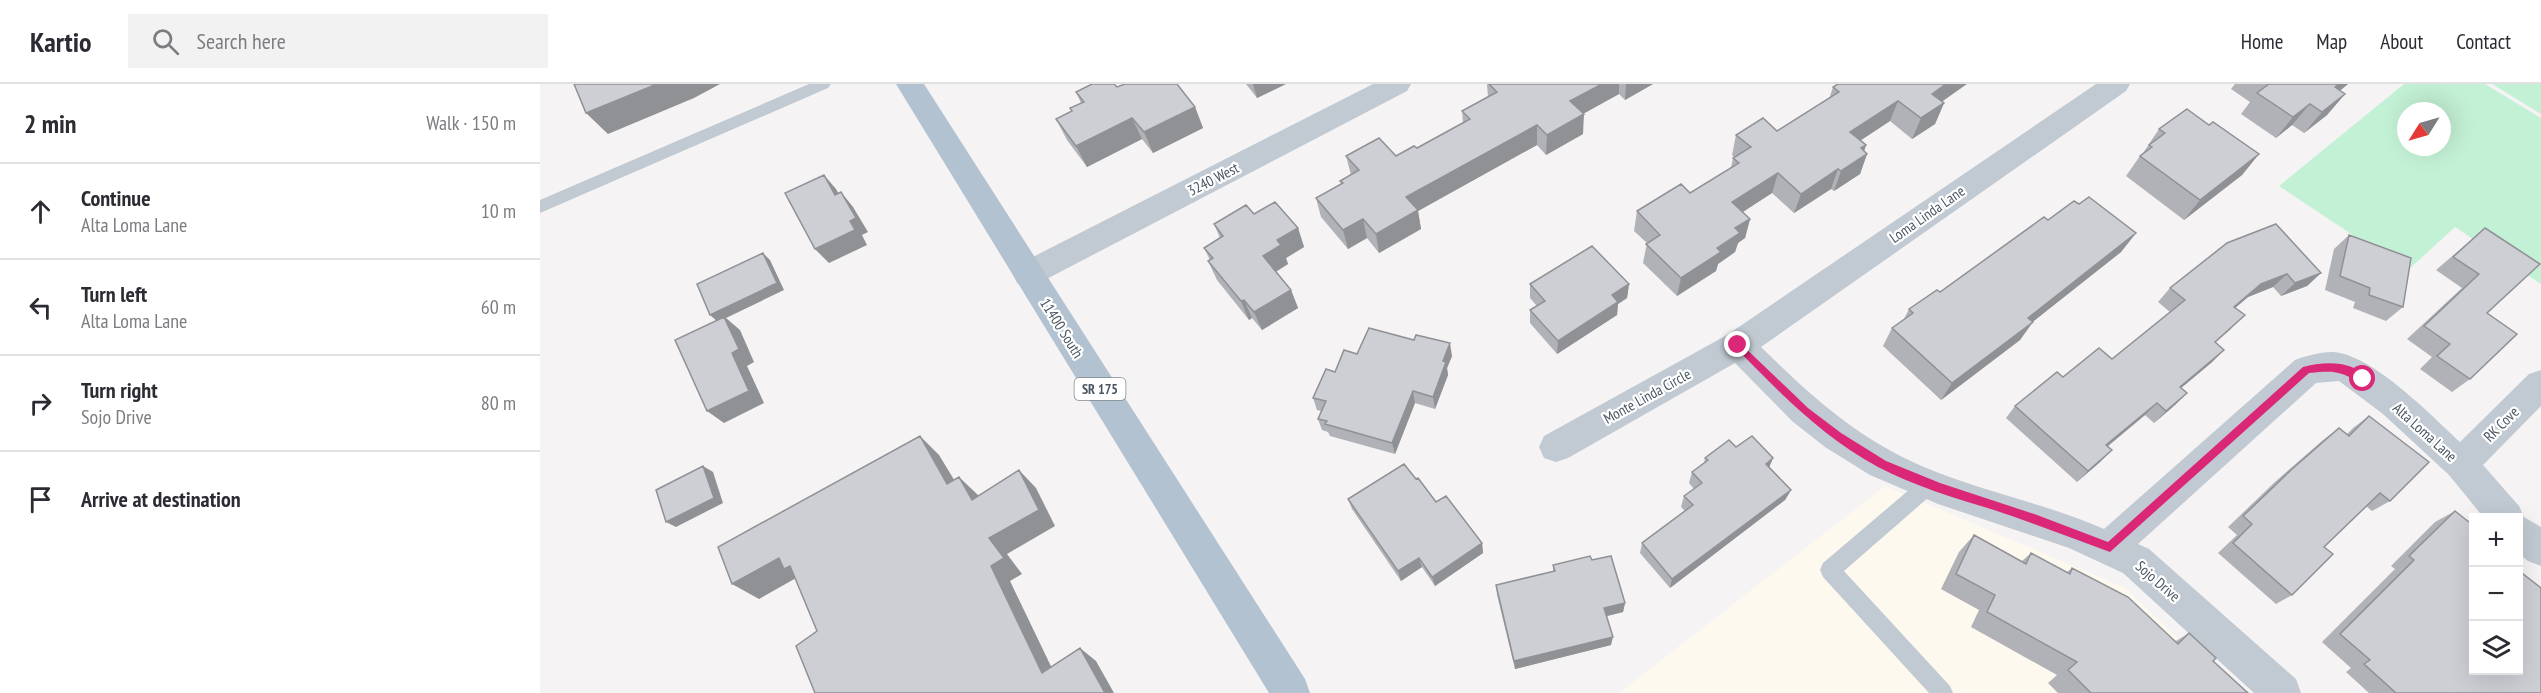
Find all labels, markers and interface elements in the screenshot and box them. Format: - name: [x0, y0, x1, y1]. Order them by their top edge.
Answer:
- search box: [128, 14, 548, 68]
- text: Kartio: [30, 23, 92, 60]
- icon: search: [149, 25, 182, 58]
- text: Search here: [197, 27, 286, 55]
- text: Home: [2241, 28, 2283, 55]
- text: Map: [2316, 28, 2347, 55]
- text: About: [2380, 28, 2423, 55]
- text: Contact: [2456, 28, 2511, 55]
- north arrow: [2397, 102, 2451, 156]
- text: 2 min: [24, 107, 77, 140]
- text: Walk · 150 m: [426, 110, 516, 136]
- street label: 3240 West: [1184, 158, 1242, 200]
- street label: Loma Linda Lane: [1886, 181, 1968, 247]
- text: Continue: [81, 184, 151, 212]
- icon: ahead: [24, 195, 57, 228]
- text: 10 m: [481, 198, 516, 224]
- text: Alta Loma Lane: [81, 212, 187, 238]
- text: Turn left: [81, 280, 147, 308]
- icon: left: [24, 291, 57, 324]
- text: 60 m: [481, 294, 516, 320]
- street label: 11400 South: [1036, 295, 1088, 361]
- text: Alta Loma Lane: [81, 308, 187, 334]
- route end: [1724, 331, 1750, 357]
- street label: Monte Linda Circle: [1600, 364, 1694, 428]
- route start: [2349, 365, 2375, 391]
- text: Turn right: [81, 376, 158, 404]
- road number: SR 175: [1074, 378, 1126, 400]
- icon: right: [24, 387, 57, 420]
- text: 80 m: [481, 390, 516, 416]
- street label: Alta Loma Lane: [2389, 398, 2461, 466]
- street label: RK Cove: [2479, 402, 2523, 446]
- text: Sojo Drive: [81, 404, 152, 430]
- icon: arrive: [24, 483, 57, 516]
- text: Arrive at destination: [81, 485, 241, 513]
- map controls: [2469, 513, 2523, 675]
- button: +: [2469, 513, 2523, 567]
- street label: Sojo Drive: [2132, 556, 2184, 606]
- button: −: [2469, 567, 2523, 621]
- button: layers: [2469, 621, 2523, 675]

